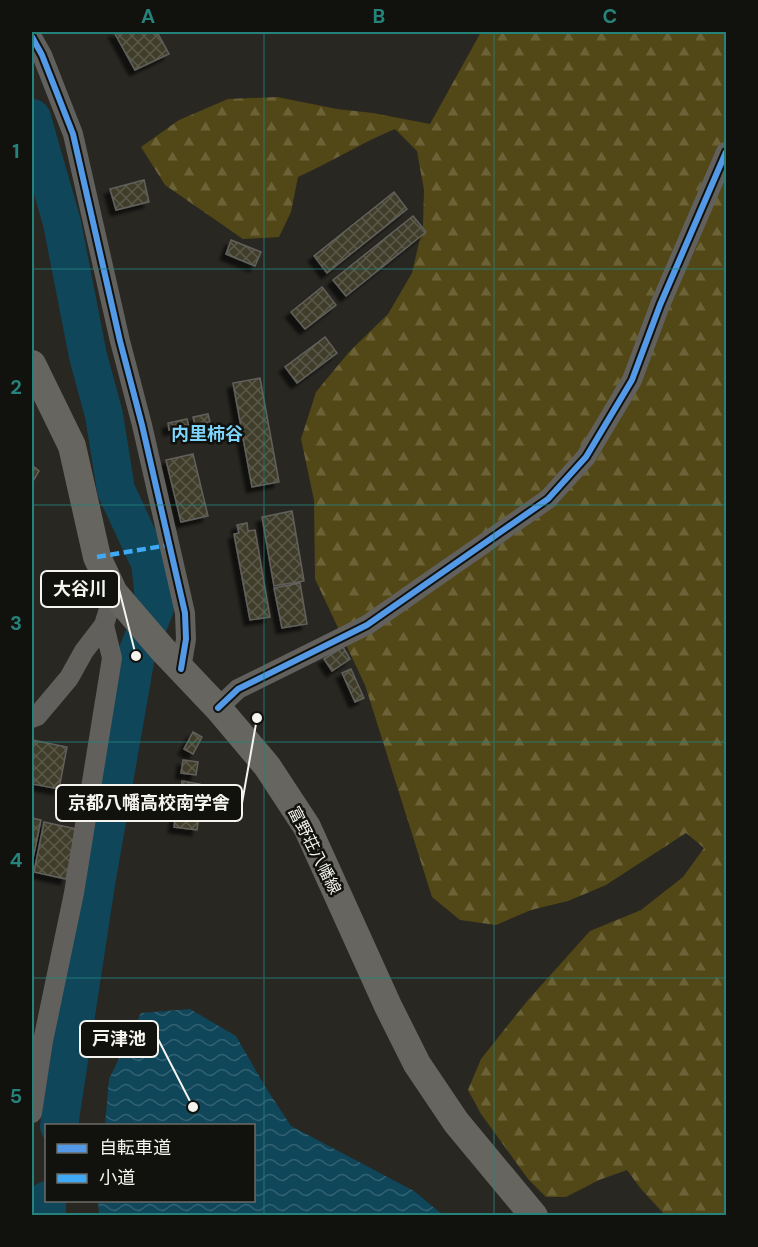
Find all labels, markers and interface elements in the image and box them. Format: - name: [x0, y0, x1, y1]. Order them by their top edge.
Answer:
- text: A: [141, 3, 155, 29]
- text: B: [373, 3, 385, 29]
- text: C: [603, 3, 617, 29]
- text: 1: [12, 138, 20, 164]
- text: 2: [10, 374, 22, 400]
- district label: 内里柿谷: [171, 422, 243, 446]
- callout: 大谷川: [41, 571, 119, 607]
- text: 大谷川: [53, 577, 107, 601]
- text: 3: [10, 610, 22, 636]
- callout: 京都八幡高校南学舎: [56, 785, 242, 821]
- text: 京都八幡高校南学舎: [68, 791, 230, 815]
- street label: 富野荘八幡線: [283, 803, 346, 898]
- text: 4: [10, 847, 23, 873]
- callout: 戸津池: [80, 1021, 158, 1057]
- text: 戸津池: [92, 1027, 146, 1051]
- text: 5: [10, 1083, 22, 1109]
- legend: [45, 1124, 255, 1202]
- text: 自転車道: [99, 1136, 171, 1160]
- text: 小道: [99, 1166, 135, 1190]

